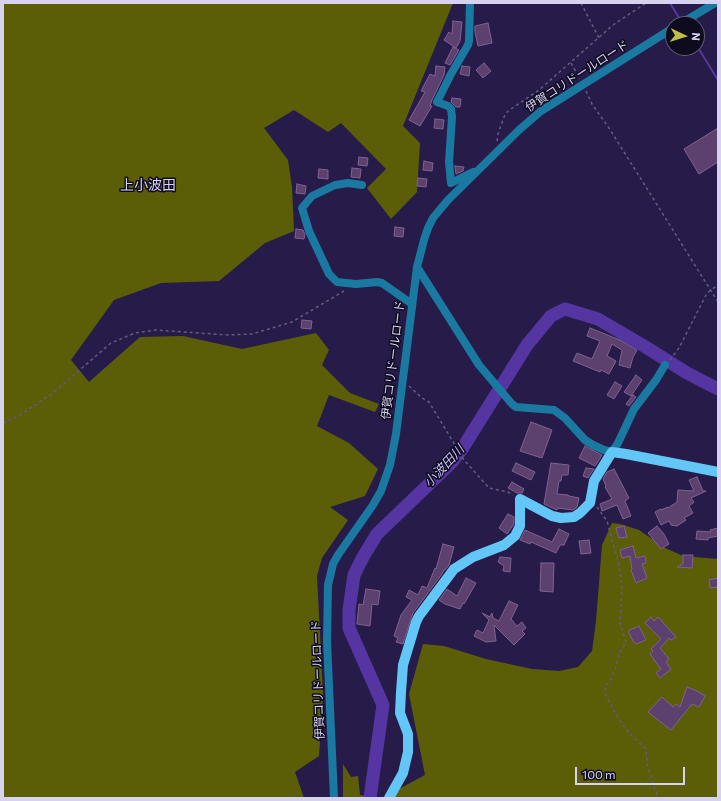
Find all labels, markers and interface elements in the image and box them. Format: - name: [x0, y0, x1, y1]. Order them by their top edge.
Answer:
- north arrow: [665, 16, 705, 56]
- text: N: [690, 32, 703, 41]
- street label: 伊賀コリドールロード: [523, 37, 631, 115]
- district label: 上小波田: [120, 177, 176, 193]
- street label: 伊賀コリドールロード: [379, 300, 407, 420]
- water label: 小波田川: [421, 442, 467, 490]
- street label: 伊賀コリドールロード: [309, 620, 327, 740]
- scale bar: [577, 759, 687, 785]
- text: 100 m: [582, 767, 616, 781]

